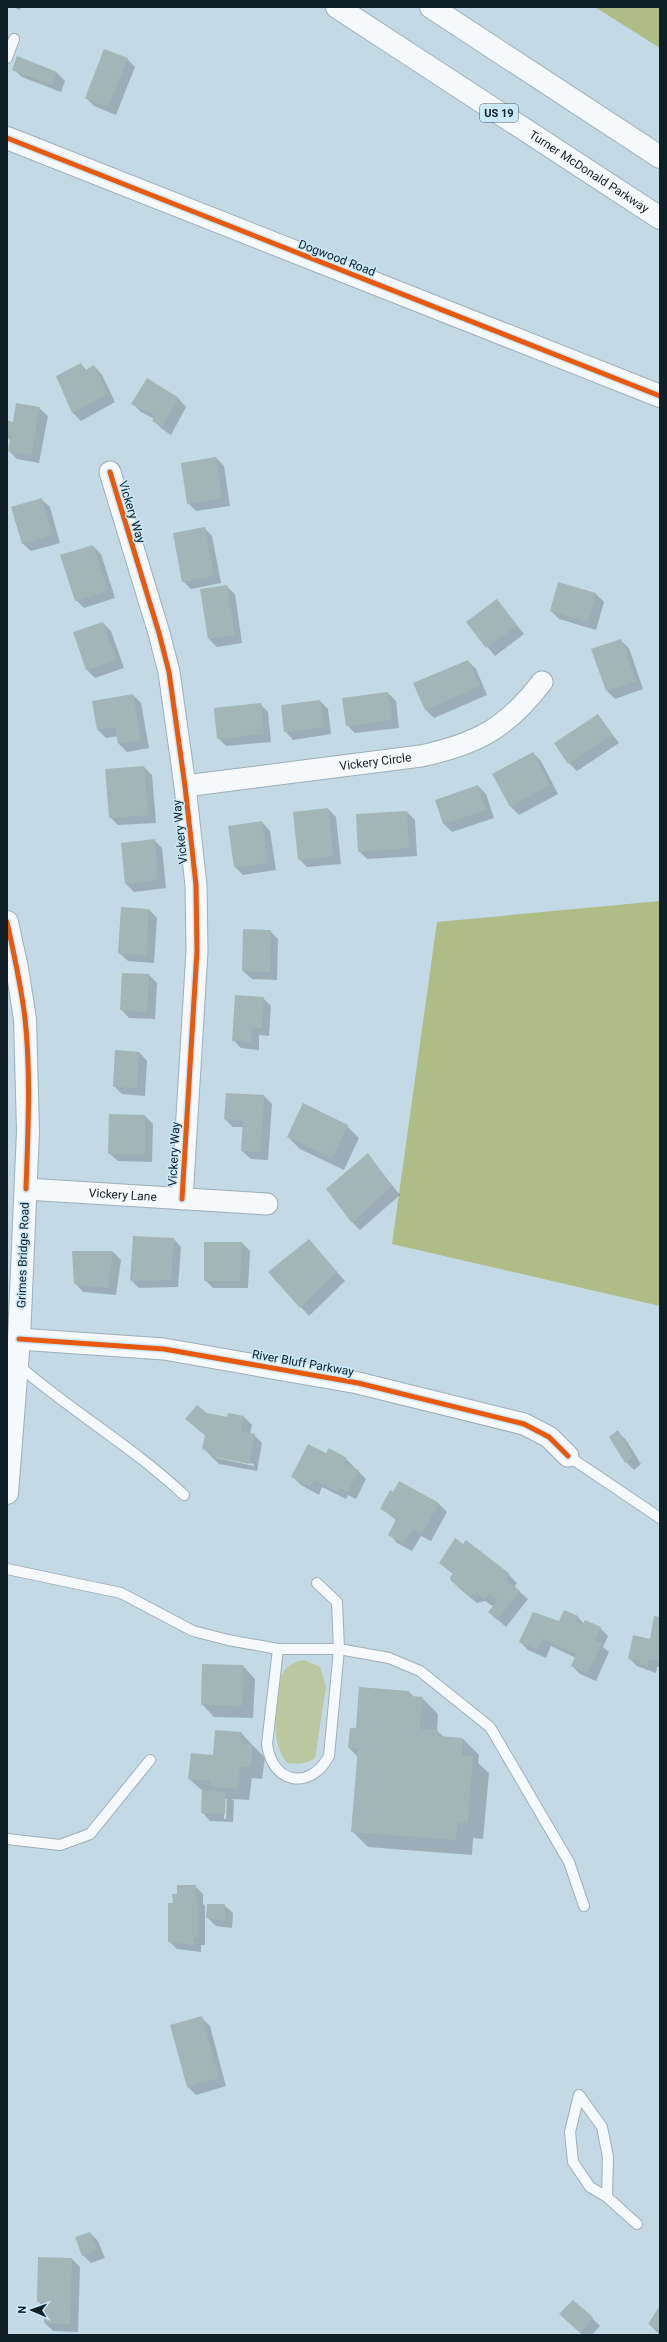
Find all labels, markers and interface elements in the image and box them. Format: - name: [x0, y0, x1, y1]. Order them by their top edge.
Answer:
- road number: US 19: [480, 104, 518, 122]
- street label: Turner McDonald Parkway: [527, 127, 652, 216]
- street label: Dogwood Road: [296, 237, 378, 279]
- street label: Vickery Way: [116, 479, 148, 545]
- street label: Vickery Circle: [339, 750, 412, 773]
- street label: Vickery Way: [170, 799, 190, 865]
- street label: Vickery Way: [165, 1121, 183, 1187]
- street label: Vickery Lane: [88, 1186, 157, 1204]
- street label: Grimes Bridge Road: [14, 1202, 32, 1308]
- street label: River Bluff Parkway: [251, 1347, 355, 1379]
- north arrow: [12, 2290, 52, 2330]
- text: N: [16, 2305, 29, 2314]

